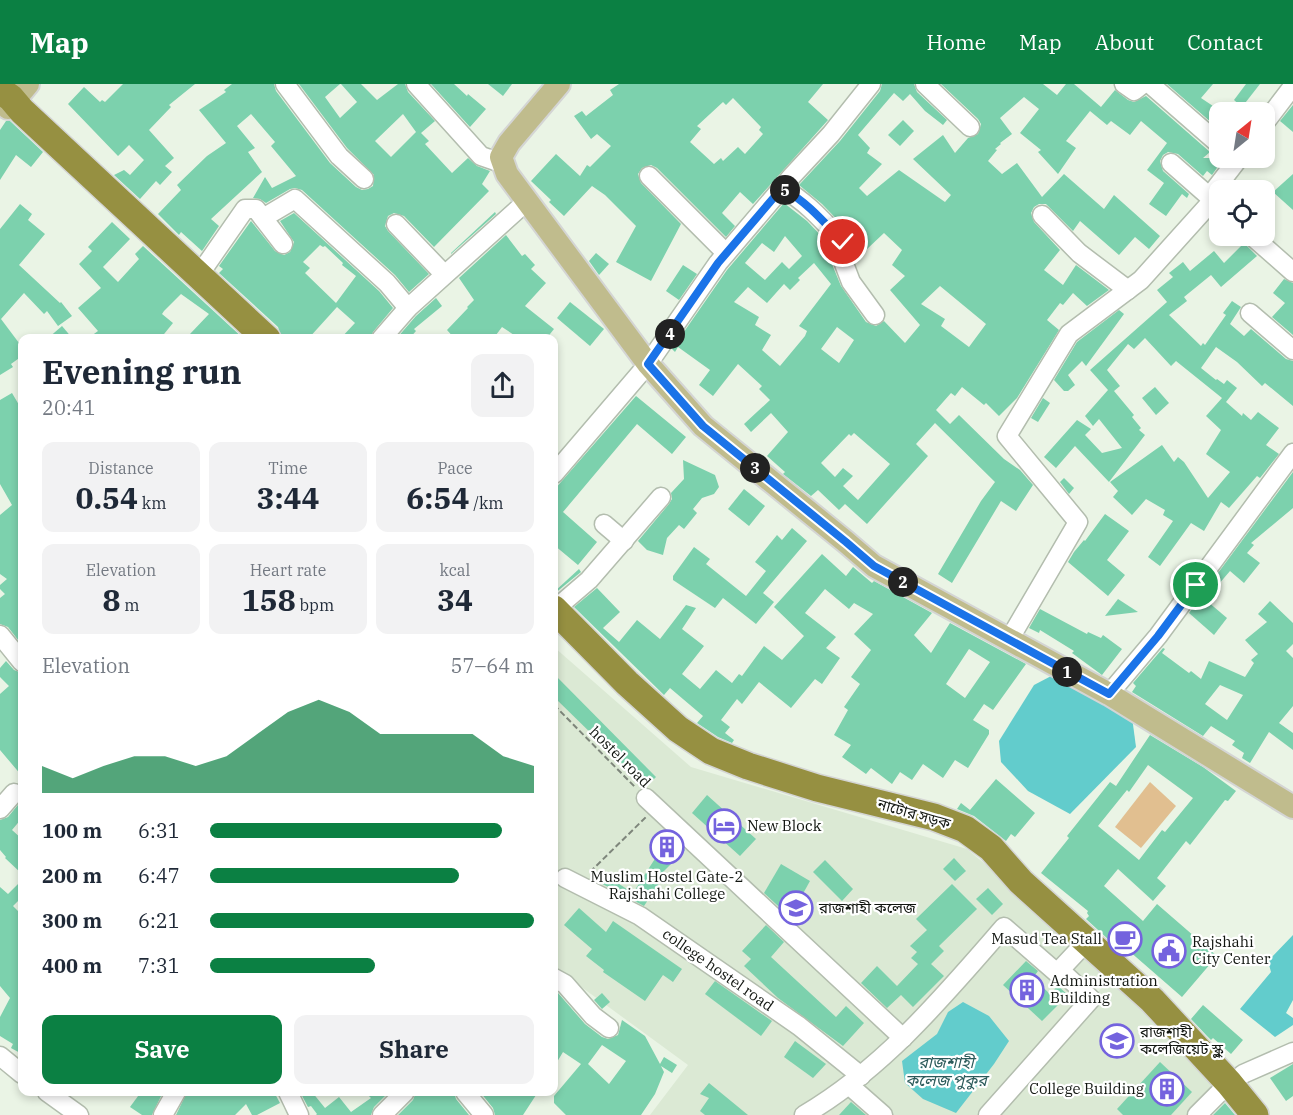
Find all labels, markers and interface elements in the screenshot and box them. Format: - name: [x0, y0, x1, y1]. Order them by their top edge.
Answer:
- text: Map: [30, 24, 89, 61]
- text: Home: [926, 28, 986, 56]
- text: Map: [1019, 28, 1062, 56]
- text: About: [1095, 28, 1154, 56]
- text: Contact: [1187, 28, 1263, 56]
- north arrow: [1209, 102, 1275, 168]
- map controls: [1209, 102, 1275, 246]
- pin: 5: [770, 175, 800, 205]
- text: 5: [780, 180, 790, 200]
- button: locate: [1209, 180, 1275, 246]
- pin: [817, 216, 868, 267]
- icon: check: [826, 225, 859, 258]
- pin: 4: [655, 319, 685, 349]
- text: 4: [665, 324, 675, 344]
- text: Evening run: [42, 350, 242, 393]
- button: share: [471, 354, 534, 417]
- text: 20:41: [42, 394, 96, 421]
- pin: 3: [740, 453, 770, 483]
- text: Distance: [88, 458, 154, 478]
- text: Time: [268, 458, 308, 478]
- text: Pace: [437, 458, 473, 478]
- text: 3: [750, 458, 760, 478]
- text: 0.54: [76, 478, 138, 517]
- text: 3:44: [256, 478, 320, 517]
- text: 6:54: [406, 478, 469, 517]
- text: km: [138, 493, 166, 513]
- text: /km: [469, 493, 504, 513]
- pin: [1170, 559, 1221, 610]
- text: Elevation: [86, 560, 156, 580]
- text: Heart rate: [250, 560, 326, 580]
- text: kcal: [440, 560, 470, 580]
- pin: 2: [888, 567, 918, 597]
- icon: arrive: [1179, 568, 1212, 601]
- text: 2: [898, 572, 908, 592]
- text: 8: [103, 580, 121, 619]
- text: 158: [242, 580, 296, 619]
- text: 34: [437, 580, 473, 619]
- text: m: [121, 595, 139, 615]
- text: bpm: [296, 595, 334, 615]
- text: Elevation: [42, 652, 130, 679]
- text: 57–64 m: [451, 652, 534, 679]
- pin: 1: [1052, 657, 1082, 687]
- text: 1: [1062, 662, 1072, 682]
- street label: hostel road: [586, 722, 655, 791]
- street label: নাটোর সড়ক: [874, 794, 954, 833]
- hotel icon: New Block: [706, 808, 742, 844]
- place label: New Block: [747, 816, 822, 835]
- text: 100 m: [42, 817, 102, 844]
- text: 6:31: [138, 817, 180, 844]
- building icon: Muslim Hostel Gate-2 Rajshahi College: [649, 829, 685, 865]
- text: 200 m: [42, 862, 102, 889]
- text: 6:47: [138, 862, 180, 889]
- place label: Muslim Hostel Gate-2 Rajshahi College: [591, 867, 743, 903]
- school or university icon: রাজশাহী কলেজ: [778, 890, 814, 926]
- place label: রাজশাহী কলেজ: [818, 898, 917, 917]
- text: 300 m: [42, 907, 102, 934]
- text: 6:21: [138, 907, 180, 934]
- cafe icon: Masud Tea Stall: [1107, 921, 1143, 957]
- street label: college hostel road: [659, 924, 778, 1015]
- place label: Masud Tea Stall: [991, 929, 1102, 948]
- place label: Rajshahi City Center: [1192, 932, 1271, 968]
- public building icon: Rajshahi City Center: [1151, 933, 1187, 969]
- text: 400 m: [42, 952, 102, 979]
- text: 7:31: [138, 952, 180, 979]
- place label: Administration Building: [1050, 971, 1158, 1007]
- building icon: Administration Building: [1009, 972, 1045, 1008]
- button: Save: [42, 1015, 282, 1084]
- button: Share: [294, 1015, 534, 1084]
- place label: রাজশাহী কলেজিয়েট স্কুল: [1139, 1022, 1223, 1058]
- school or university icon: রাজশাহী কলেজিয়েট স্কুল: [1099, 1023, 1135, 1059]
- water label: রাজশাহী কলেজ পুকুর: [905, 1052, 990, 1090]
- building icon: College Building: [1149, 1071, 1185, 1107]
- place label: College Building: [1029, 1079, 1144, 1098]

